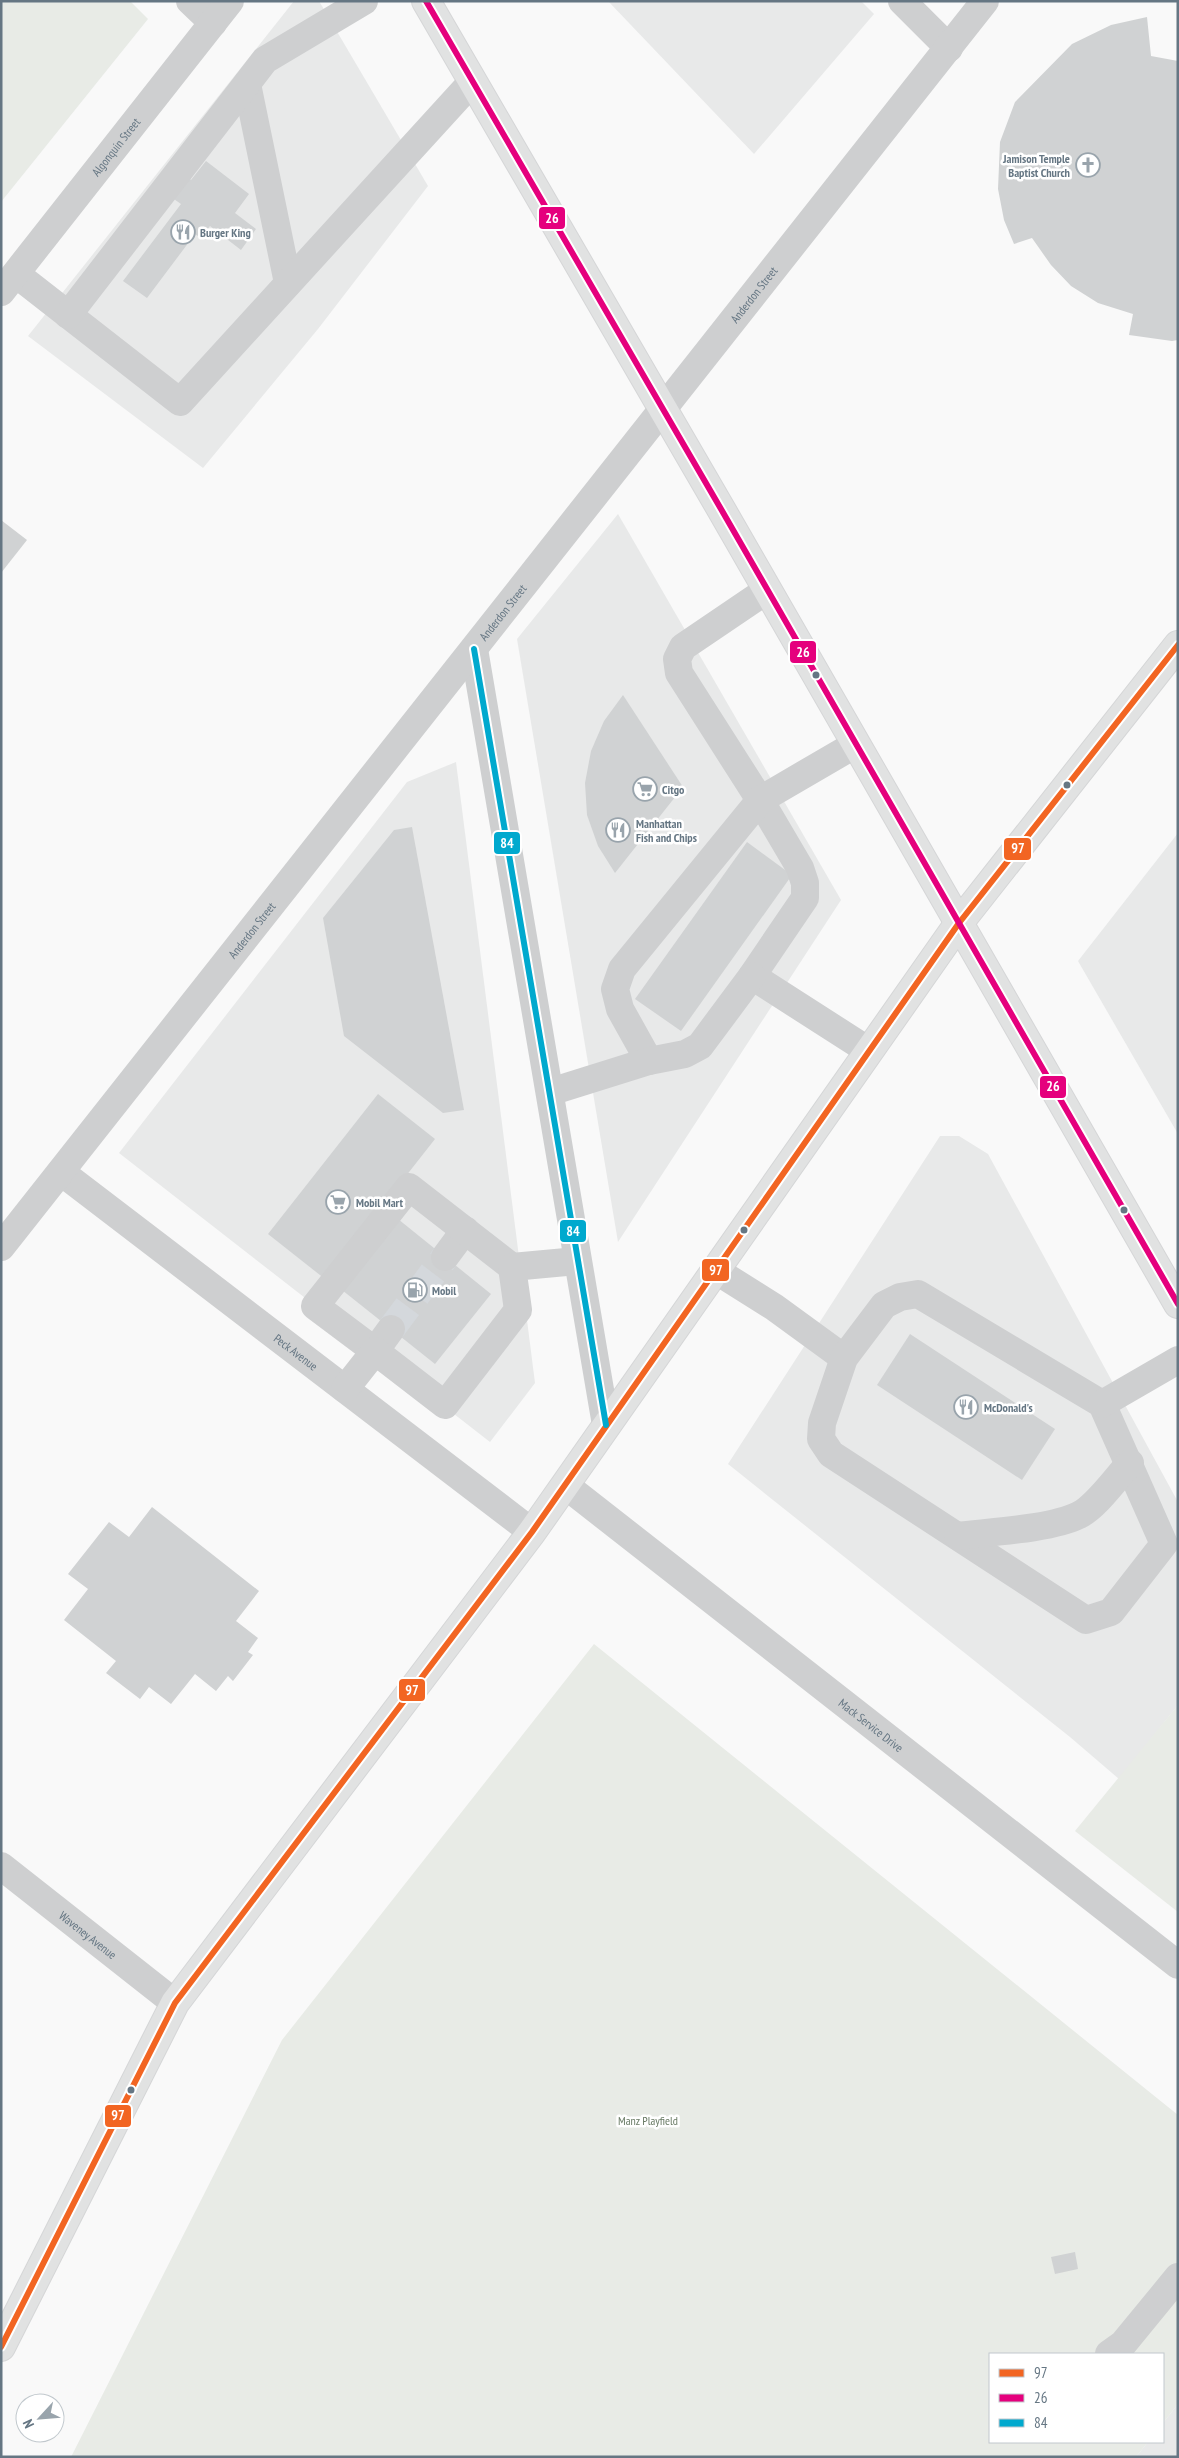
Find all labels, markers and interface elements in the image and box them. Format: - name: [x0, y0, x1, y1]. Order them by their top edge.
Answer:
- street label: Algonquin Street: [88, 114, 143, 179]
- place label: Jamison Temple Baptist Church: [1002, 151, 1070, 180]
- church icon: Jamison Temple Baptist Church: [1075, 152, 1101, 178]
- line badge: 26: [538, 206, 566, 230]
- text: 26: [545, 209, 559, 227]
- restaurant icon: Burger King: [170, 219, 196, 245]
- place label: Burger King: [200, 225, 251, 240]
- street label: Anderdon Street: [727, 263, 781, 325]
- street label: Anderdon Street: [476, 580, 530, 643]
- line badge: 26: [789, 640, 817, 664]
- text: 26: [796, 643, 810, 661]
- unlabelled marker: [811, 670, 821, 680]
- supermarket icon: Citgo: [632, 776, 658, 802]
- unlabelled marker: [1062, 780, 1072, 790]
- place label: Citgo: [662, 782, 685, 797]
- place label: Manhattan Fish and Chips: [636, 816, 697, 845]
- restaurant icon: Manhattan Fish and Chips: [605, 817, 631, 843]
- line badge: 84: [493, 831, 521, 855]
- text: 84: [500, 834, 514, 852]
- line badge: 97: [1003, 837, 1032, 861]
- text: 97: [1011, 839, 1025, 857]
- street label: Anderdon Street: [225, 898, 279, 961]
- line badge: 26: [1039, 1075, 1067, 1099]
- text: 26: [1046, 1077, 1060, 1095]
- supermarket icon: Mobil Mart: [325, 1189, 351, 1215]
- place label: Mobil Mart: [356, 1195, 403, 1210]
- unlabelled marker: [1119, 1205, 1129, 1215]
- line badge: 84: [559, 1219, 587, 1243]
- text: 84: [566, 1222, 580, 1240]
- unlabelled marker: [739, 1225, 749, 1235]
- line badge: 97: [701, 1258, 730, 1282]
- text: 97: [709, 1261, 723, 1279]
- fuel station icon: Mobil: [402, 1277, 428, 1303]
- place label: Mobil: [432, 1283, 456, 1298]
- street label: Peck Avenue: [271, 1330, 321, 1373]
- restaurant icon: McDonald's: [953, 1394, 979, 1420]
- place label: McDonald's: [984, 1400, 1033, 1415]
- line badge: 97: [398, 1678, 426, 1702]
- text: 97: [405, 1681, 419, 1699]
- street label: Mack Service Drive: [836, 1695, 907, 1755]
- street label: Waveney Avenue: [56, 1907, 120, 1962]
- unlabelled marker: [126, 2085, 136, 2095]
- line badge: 97: [104, 2104, 132, 2128]
- text: 97: [111, 2106, 125, 2124]
- park label: Manz Playfield: [618, 2113, 678, 2128]
- legend: [989, 2353, 1164, 2443]
- text: 97: [1034, 2363, 1048, 2382]
- text: 26: [1034, 2388, 1048, 2407]
- north arrow: [15, 2393, 65, 2443]
- text: 84: [1034, 2413, 1048, 2432]
- text: N: [19, 2416, 38, 2431]

